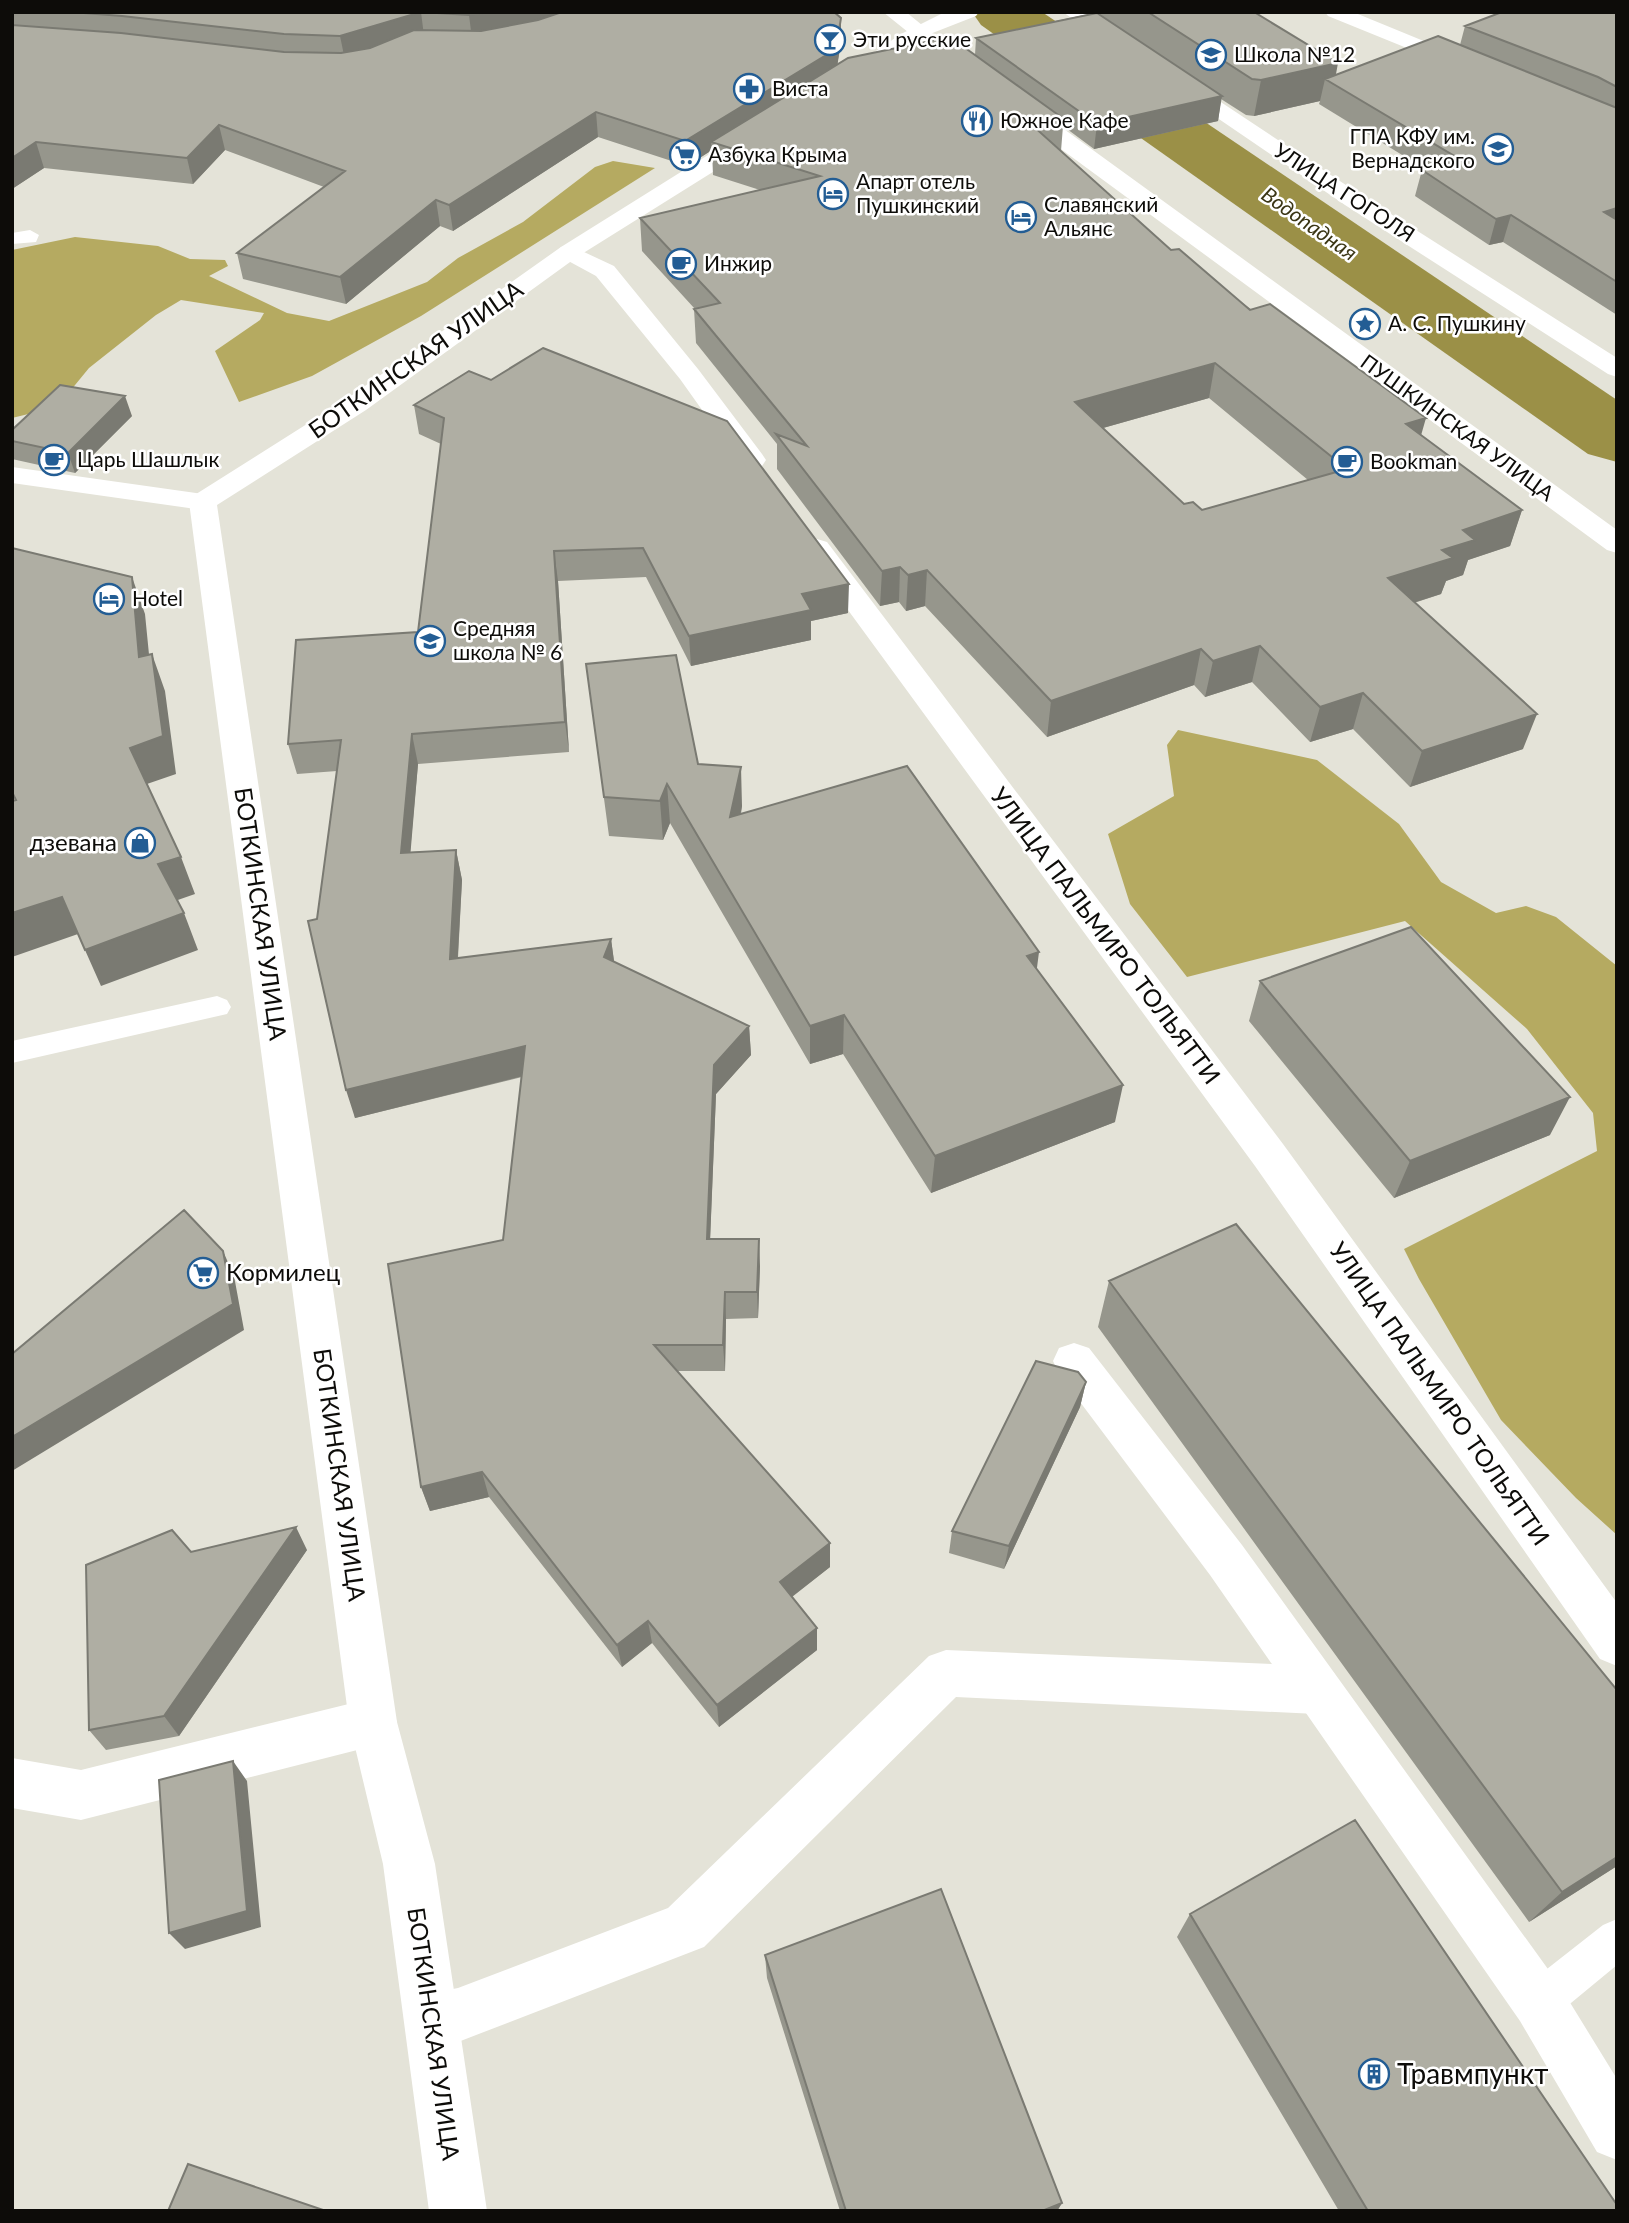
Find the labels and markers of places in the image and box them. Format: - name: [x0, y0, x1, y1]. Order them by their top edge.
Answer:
- bar icon: Эти русские: [813, 23, 847, 57]
- place label: Эти русские: [853, 26, 971, 51]
- school or university icon: Школа №12: [1194, 38, 1228, 72]
- place label: Школа №12: [1234, 41, 1355, 66]
- pharmacy icon: Виста: [732, 72, 766, 106]
- place label: Виста: [772, 75, 828, 100]
- restaurant icon: Южное Кафе: [960, 104, 994, 138]
- place label: Южное Кафе: [1000, 107, 1129, 132]
- place label: ГПА КФУ им. Вернадского: [1349, 123, 1475, 172]
- school or university icon: ГПА КФУ им. Вернадского: [1481, 132, 1515, 166]
- supermarket icon: Азбука Крыма: [668, 138, 702, 172]
- place label: Азбука Крыма: [708, 141, 847, 166]
- place label: Апарт отель Пушкинский: [856, 168, 979, 217]
- hotel icon: Апарт отель Пушкинский: [816, 177, 850, 211]
- place label: Славянский Альянс: [1044, 191, 1158, 240]
- hotel icon: Славянский Альянс: [1004, 200, 1038, 234]
- cafe icon: Инжир: [664, 247, 698, 281]
- place label: Инжир: [704, 250, 772, 275]
- place icon: А. С. Пушкину: [1348, 307, 1382, 341]
- place label: А. С. Пушкину: [1388, 310, 1526, 335]
- cafe icon: Царь Шашлык: [37, 443, 71, 477]
- cafe icon: Bookman: [1330, 445, 1364, 479]
- place label: Царь Шашлык: [77, 446, 219, 471]
- place label: Bookman: [1370, 448, 1457, 473]
- hotel icon: Hotel: [92, 582, 126, 616]
- place label: Hotel: [132, 585, 183, 610]
- place label: Средняя школа № 6: [453, 615, 562, 664]
- school or university icon: Средняя школа № 6: [413, 624, 447, 658]
- shop icon: дзевана: [123, 826, 157, 860]
- place label: дзевана: [29, 827, 117, 856]
- supermarket icon: Кормилец: [186, 1256, 220, 1290]
- place label: Кормилец: [226, 1257, 341, 1286]
- place label: Травмпункт: [1397, 2056, 1548, 2090]
- building icon: Травмпункт: [1357, 2057, 1391, 2091]

